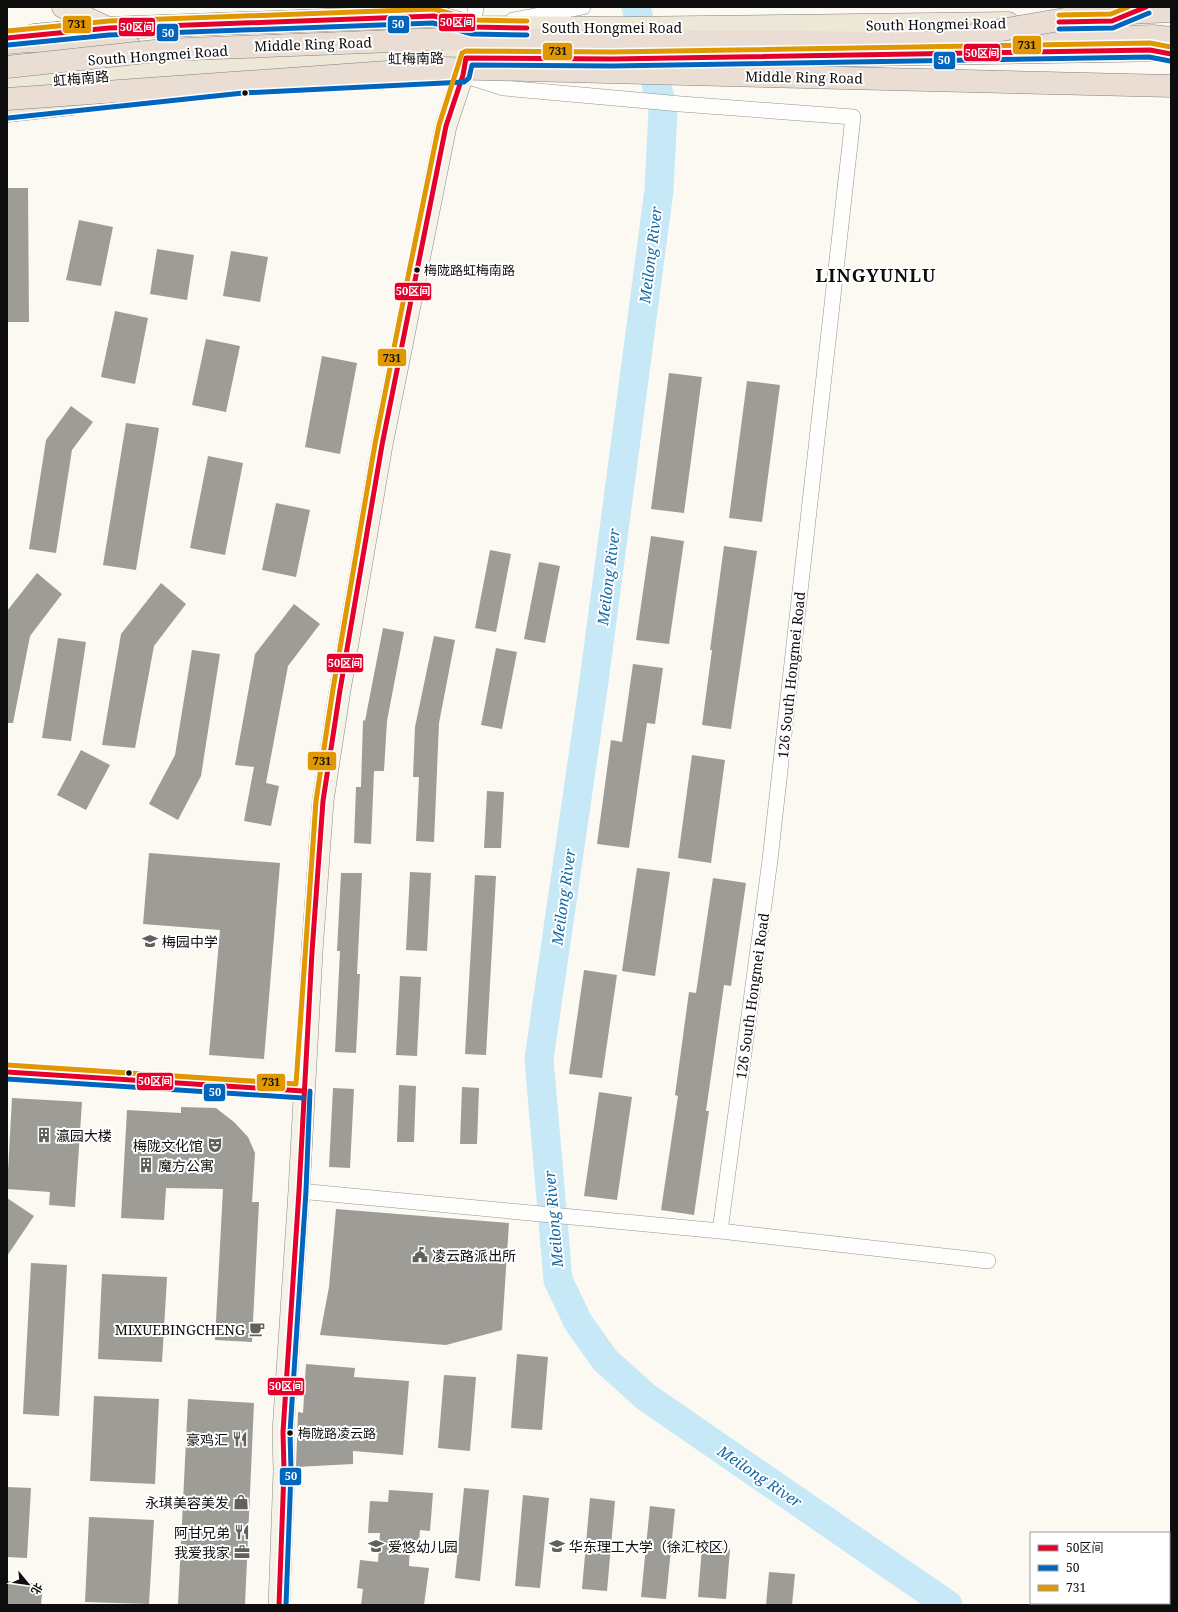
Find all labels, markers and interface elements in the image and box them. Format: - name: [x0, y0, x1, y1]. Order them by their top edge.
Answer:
- line badge: 50区间: [438, 13, 476, 32]
- street label: South Hongmei Road: [866, 13, 1007, 35]
- text: 50区间: [440, 14, 474, 29]
- line badge: 731: [62, 15, 92, 34]
- line badge: 50: [387, 15, 410, 34]
- text: 731: [68, 16, 86, 31]
- text: 50: [392, 16, 404, 31]
- line badge: 50区间: [118, 17, 156, 37]
- street label: South Hongmei Road: [542, 18, 683, 37]
- text: 50区间: [120, 19, 154, 34]
- line badge: 50: [156, 23, 179, 42]
- text: 50: [162, 25, 174, 40]
- street label: Middle Ring Road: [254, 32, 373, 56]
- line badge: 731: [1012, 35, 1042, 55]
- text: 731: [1018, 37, 1036, 52]
- street label: South Hongmei Road: [87, 41, 229, 69]
- line badge: 731: [542, 42, 573, 61]
- text: 731: [549, 43, 567, 58]
- line badge: 50区间: [963, 43, 1001, 62]
- text: 50区间: [965, 45, 999, 60]
- street label: 虹梅南路: [388, 48, 444, 68]
- line badge: 50: [933, 51, 956, 70]
- text: 50: [938, 52, 950, 67]
- street label: 虹梅南路: [52, 66, 110, 90]
- street label: Middle Ring Road: [745, 66, 863, 88]
- unlabelled marker: [240, 88, 250, 98]
- water label: Meilong River: [634, 204, 666, 306]
- place label: 梅陇路虹梅南路: [424, 261, 515, 279]
- district label: LINGYUNLU: [816, 263, 937, 287]
- marker: 梅陇路虹梅南路: [412, 265, 422, 275]
- line badge: 50区间: [394, 282, 432, 301]
- text: 50区间: [396, 283, 430, 298]
- line badge: 731: [377, 348, 407, 367]
- text: 731: [383, 350, 401, 365]
- water label: Meilong River: [592, 526, 624, 628]
- street label: 126 South Hongmei Road: [773, 590, 809, 759]
- line badge: 50区间: [326, 653, 364, 673]
- text: 50区间: [328, 655, 362, 670]
- line badge: 731: [307, 751, 337, 771]
- text: 731: [313, 753, 331, 768]
- water label: Meilong River: [546, 846, 580, 948]
- street label: 126 South Hongmei Road: [731, 911, 773, 1080]
- school or university icon: 梅园中学: [141, 932, 159, 950]
- place label: 梅园中学: [162, 932, 218, 951]
- unlabelled marker: [124, 1068, 134, 1078]
- line badge: 50区间: [136, 1072, 174, 1091]
- text: 50区间: [138, 1073, 172, 1088]
- line badge: 731: [256, 1073, 286, 1092]
- text: 731: [262, 1074, 280, 1089]
- line badge: 50: [203, 1083, 226, 1102]
- text: 50: [209, 1084, 221, 1099]
- building icon: 瀛园大楼: [35, 1126, 53, 1144]
- place label: 瀛园大楼: [56, 1126, 112, 1145]
- place label: 梅陇文化馆: [133, 1136, 203, 1155]
- theatre icon: 梅陇文化馆: [206, 1136, 224, 1154]
- building icon: 魔方公寓: [137, 1156, 155, 1174]
- place label: 魔方公寓: [158, 1156, 214, 1175]
- water label: Meilong River: [539, 1169, 567, 1269]
- public building icon: 凌云路派出所: [411, 1246, 429, 1264]
- place label: 凌云路派出所: [432, 1246, 516, 1265]
- place label: MIXUEBINGCHENG: [115, 1320, 245, 1339]
- cafe icon: MIXUEBINGCHENG: [248, 1320, 266, 1338]
- line badge: 50区间: [267, 1377, 305, 1396]
- text: 50区间: [269, 1378, 303, 1393]
- place label: 梅陇路凌云路: [298, 1424, 376, 1442]
- marker: 梅陇路凌云路: [285, 1428, 295, 1438]
- place label: 豪鸡汇: [186, 1430, 228, 1449]
- restaurant icon: 豪鸡汇: [231, 1430, 249, 1448]
- water label: Meilong River: [713, 1440, 807, 1512]
- line badge: 50: [279, 1467, 302, 1486]
- text: 50: [285, 1468, 297, 1483]
- place label: 永琪美容美发: [145, 1493, 229, 1512]
- shop icon: 永琪美容美发: [232, 1493, 250, 1511]
- place label: 阿甘兄弟: [174, 1523, 230, 1542]
- restaurant icon: 阿甘兄弟: [233, 1523, 251, 1541]
- legend: [1030, 1532, 1170, 1604]
- school or university icon: 爱悠幼儿园: [367, 1537, 385, 1555]
- place label: 爱悠幼儿园: [388, 1537, 458, 1556]
- school or university icon: 华东理工大学（徐汇校区）: [548, 1537, 566, 1555]
- place label: 华东理工大学（徐汇校区）: [569, 1537, 737, 1556]
- text: 50区间: [1066, 1539, 1103, 1556]
- place label: 我爱我家: [174, 1543, 230, 1562]
- office icon: 我爱我家: [233, 1543, 251, 1561]
- text: 50: [1066, 1559, 1080, 1576]
- north arrow: [8, 1564, 48, 1604]
- text: 731: [1066, 1579, 1086, 1596]
- text: 北: [28, 1581, 46, 1598]

